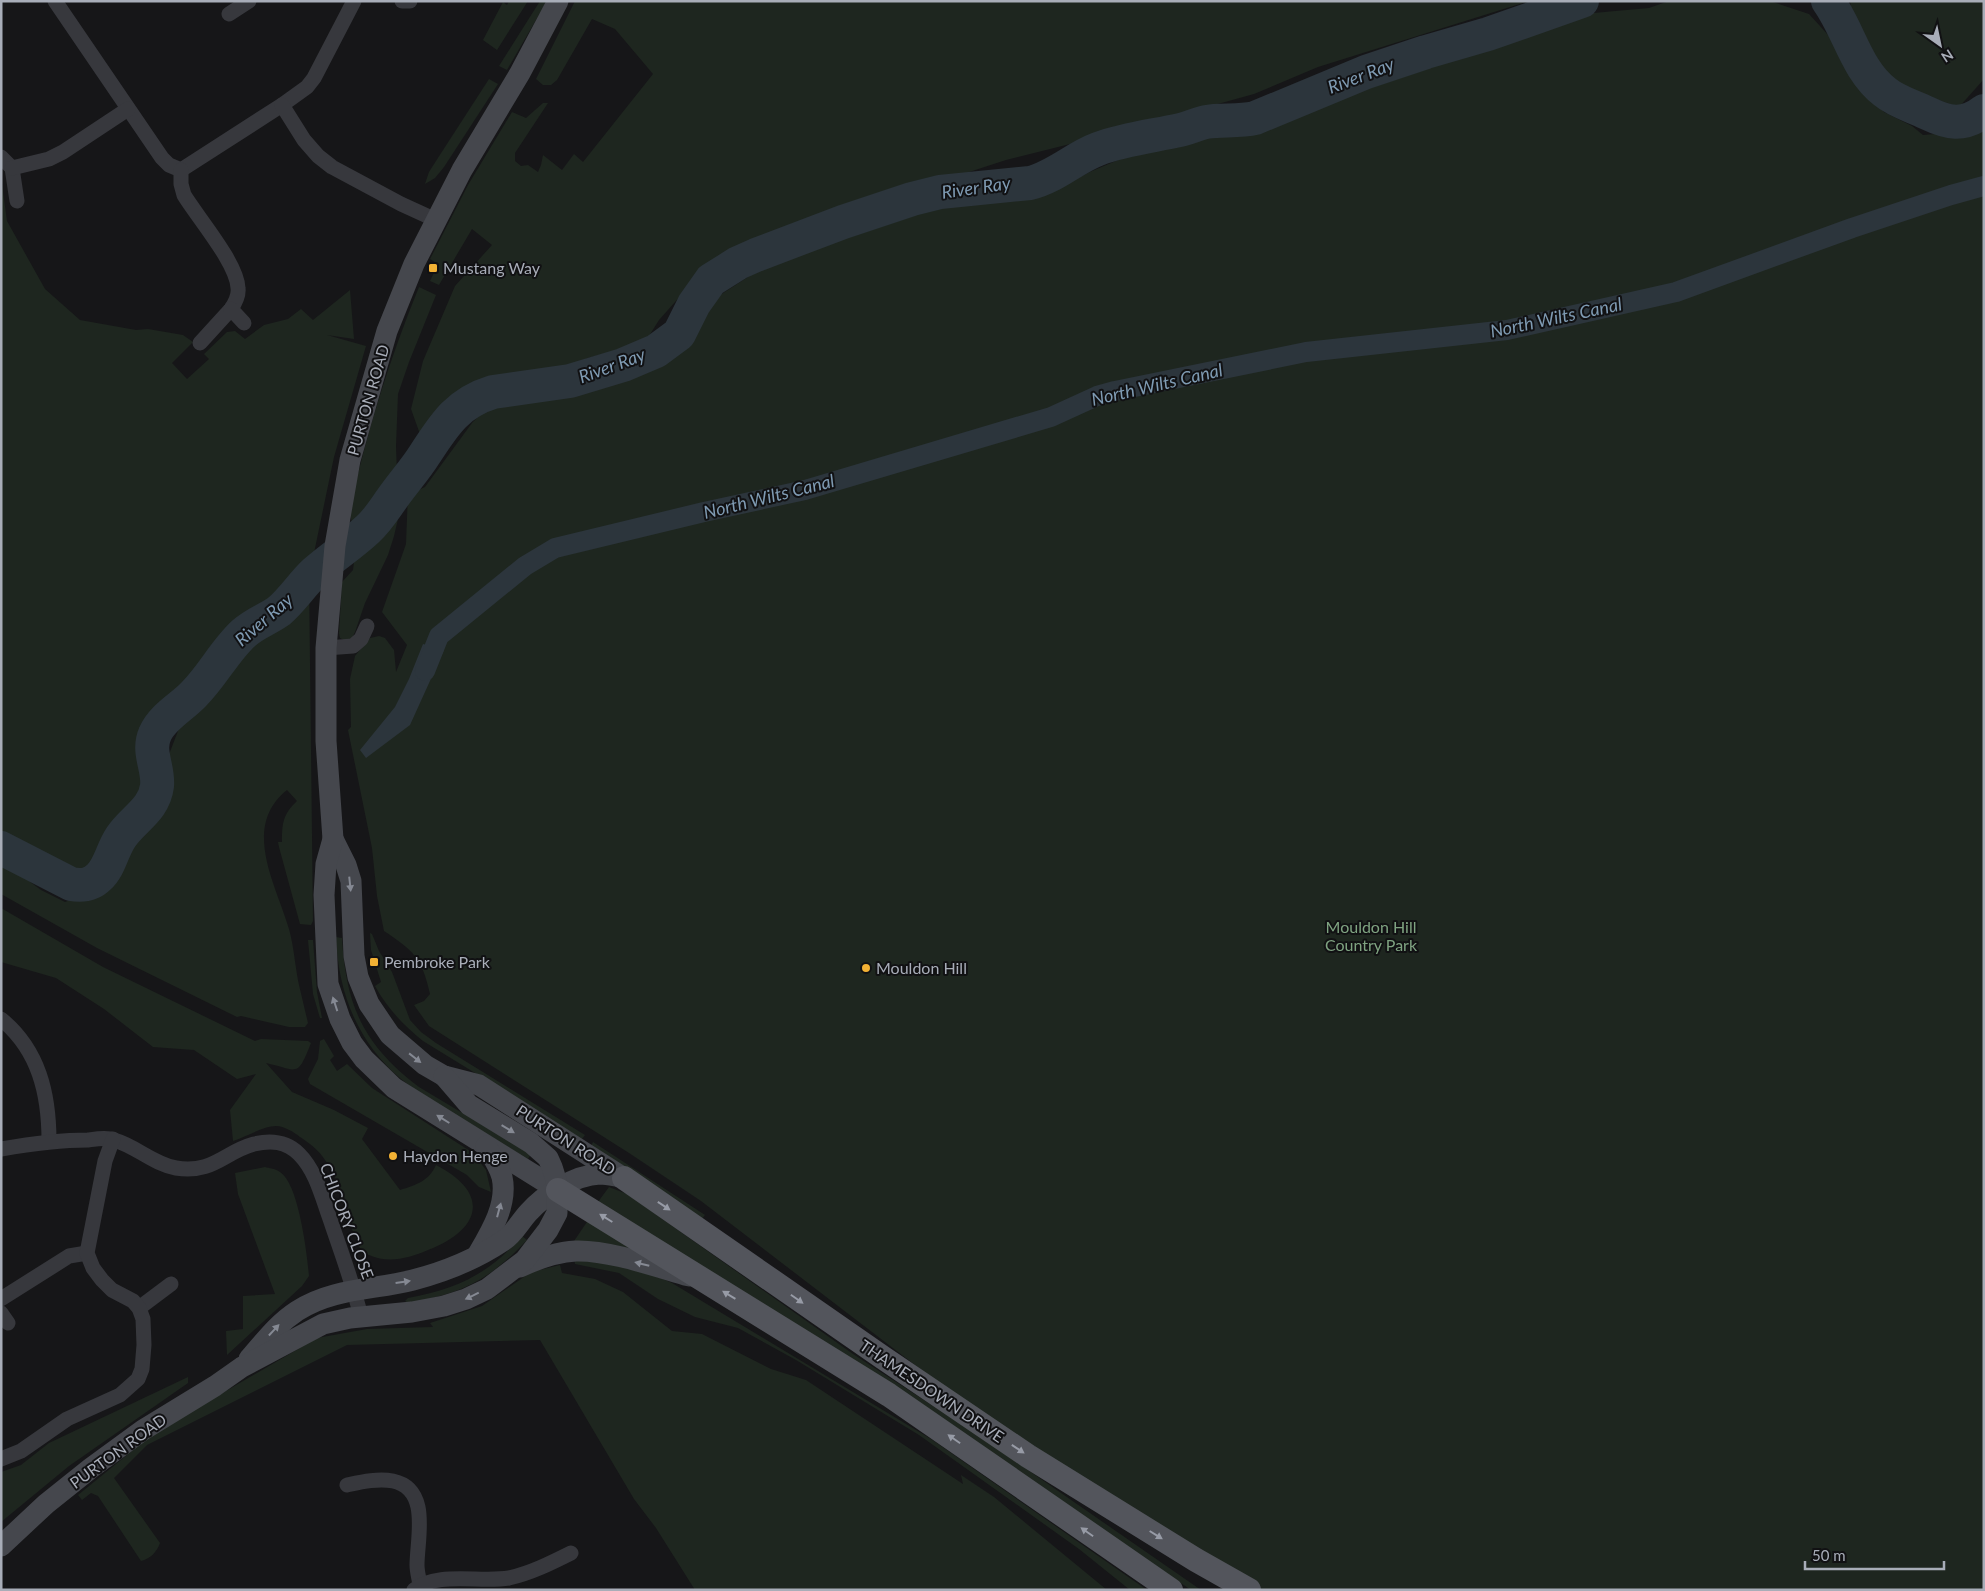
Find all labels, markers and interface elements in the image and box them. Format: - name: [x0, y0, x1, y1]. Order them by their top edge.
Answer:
- north arrow: [1915, 20, 1965, 70]
- text: N: [1938, 46, 1957, 66]
- water label: River Ray: [1324, 52, 1397, 98]
- water label: River Ray: [940, 171, 1012, 203]
- place label: Mustang Way: [443, 258, 541, 277]
- marker: Mustang Way: [427, 262, 439, 274]
- water label: North Wilts Canal: [1488, 292, 1624, 342]
- street label: PURTON ROAD: [343, 342, 392, 458]
- water label: River Ray: [575, 343, 648, 387]
- water label: North Wilts Canal: [1089, 358, 1225, 410]
- water label: North Wilts Canal: [701, 469, 837, 523]
- water label: River Ray: [230, 588, 297, 650]
- one-way arrow: [346, 876, 354, 892]
- park label: Mouldon Hill Country Park: [1325, 917, 1418, 954]
- place label: Pembroke Park: [384, 952, 491, 971]
- marker: Pembroke Park: [368, 956, 380, 968]
- place label: Mouldon Hill: [876, 958, 967, 977]
- marker: Mouldon Hill: [860, 962, 872, 974]
- one-way arrow: [330, 996, 338, 1011]
- one-way arrow: [408, 1052, 421, 1063]
- street label: PURTON ROAD: [513, 1100, 619, 1179]
- one-way arrow: [436, 1114, 450, 1123]
- one-way arrow: [502, 1124, 515, 1134]
- place label: Haydon Henge: [403, 1146, 508, 1165]
- marker: Haydon Henge: [387, 1150, 399, 1162]
- street label: CHICORY CLOSE: [317, 1160, 378, 1282]
- one-way arrow: [657, 1201, 670, 1211]
- one-way arrow: [495, 1203, 503, 1218]
- one-way arrow: [599, 1214, 612, 1223]
- one-way arrow: [635, 1259, 650, 1267]
- one-way arrow: [395, 1277, 411, 1285]
- one-way arrow: [723, 1290, 736, 1299]
- one-way arrow: [465, 1292, 479, 1300]
- one-way arrow: [790, 1294, 804, 1304]
- one-way arrow: [268, 1325, 280, 1337]
- street label: THAMESDOWN DRIVE: [857, 1335, 1008, 1446]
- street label: PURTON ROAD: [66, 1409, 170, 1492]
- one-way arrow: [948, 1434, 961, 1444]
- one-way arrow: [1012, 1444, 1025, 1454]
- one-way arrow: [1081, 1527, 1094, 1537]
- one-way arrow: [1150, 1531, 1163, 1540]
- scale bar: [1805, 1538, 1944, 1570]
- text: 50 m: [1812, 1546, 1846, 1564]

